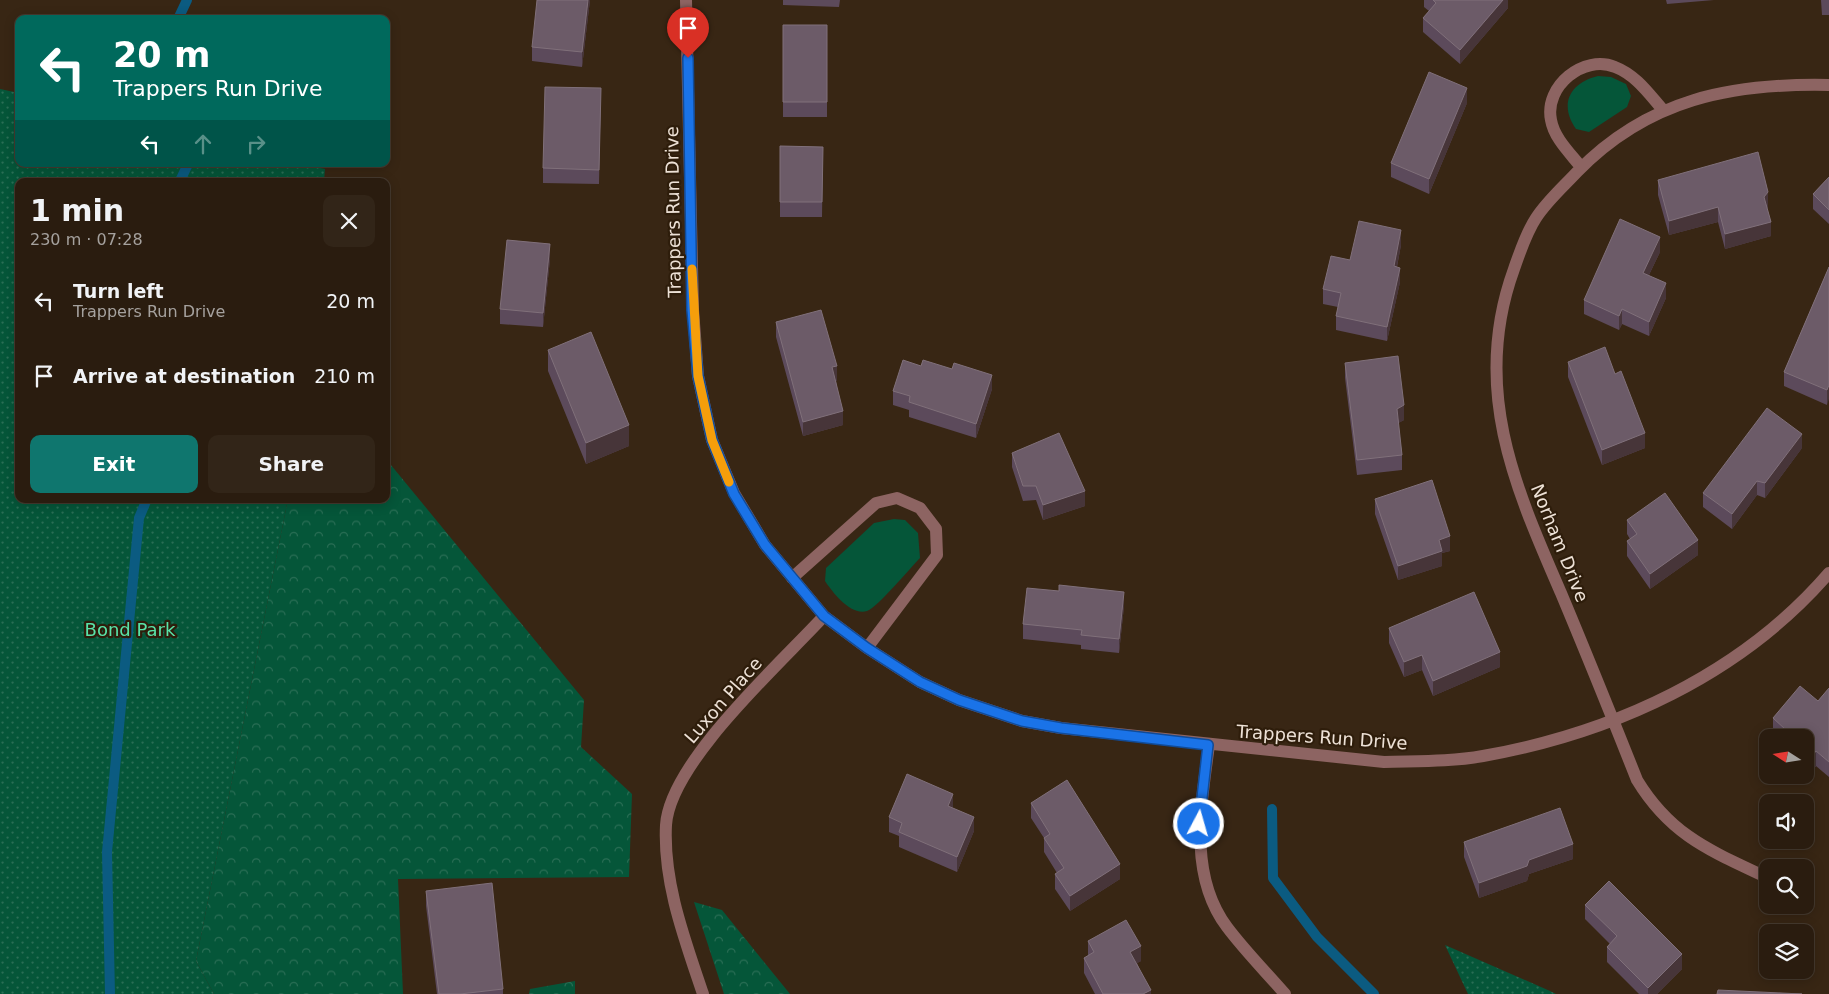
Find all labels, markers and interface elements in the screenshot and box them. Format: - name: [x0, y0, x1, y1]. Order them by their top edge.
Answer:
- pin: [667, 7, 709, 58]
- icon: arrive: [674, 14, 702, 42]
- icon: left: [30, 35, 95, 100]
- text: 20 m: [113, 35, 210, 75]
- text: Trappers Run Drive: [113, 76, 323, 101]
- street label: Trappers Run Drive: [661, 126, 685, 299]
- icon: left: [136, 130, 164, 158]
- icon: ahead: [189, 130, 217, 158]
- icon: right: [242, 130, 270, 158]
- text: 1 min: [30, 193, 124, 228]
- button: close: [323, 195, 375, 247]
- text: 230 m · 07:28: [30, 230, 143, 249]
- text: Turn left: [73, 280, 164, 302]
- icon: left: [30, 287, 58, 315]
- text: 20 m: [326, 290, 375, 312]
- text: Trappers Run Drive: [73, 302, 225, 321]
- icon: arrive: [30, 362, 58, 390]
- text: Arrive at destination: [73, 365, 295, 387]
- text: 210 m: [314, 365, 375, 387]
- button: Exit: [30, 435, 198, 493]
- button: Share: [208, 435, 375, 493]
- street label: Norham Drive: [1527, 481, 1593, 605]
- park label: Bond Park: [85, 619, 176, 640]
- street label: Luxon Place: [680, 653, 766, 747]
- street label: Trappers Run Drive: [1235, 720, 1408, 753]
- north arrow: [1759, 729, 1814, 784]
- map controls: [1759, 729, 1814, 979]
- button: sound: [1759, 794, 1814, 849]
- position arrow: [1172, 797, 1224, 849]
- button: search: [1759, 859, 1814, 914]
- button: layers: [1759, 924, 1814, 979]

